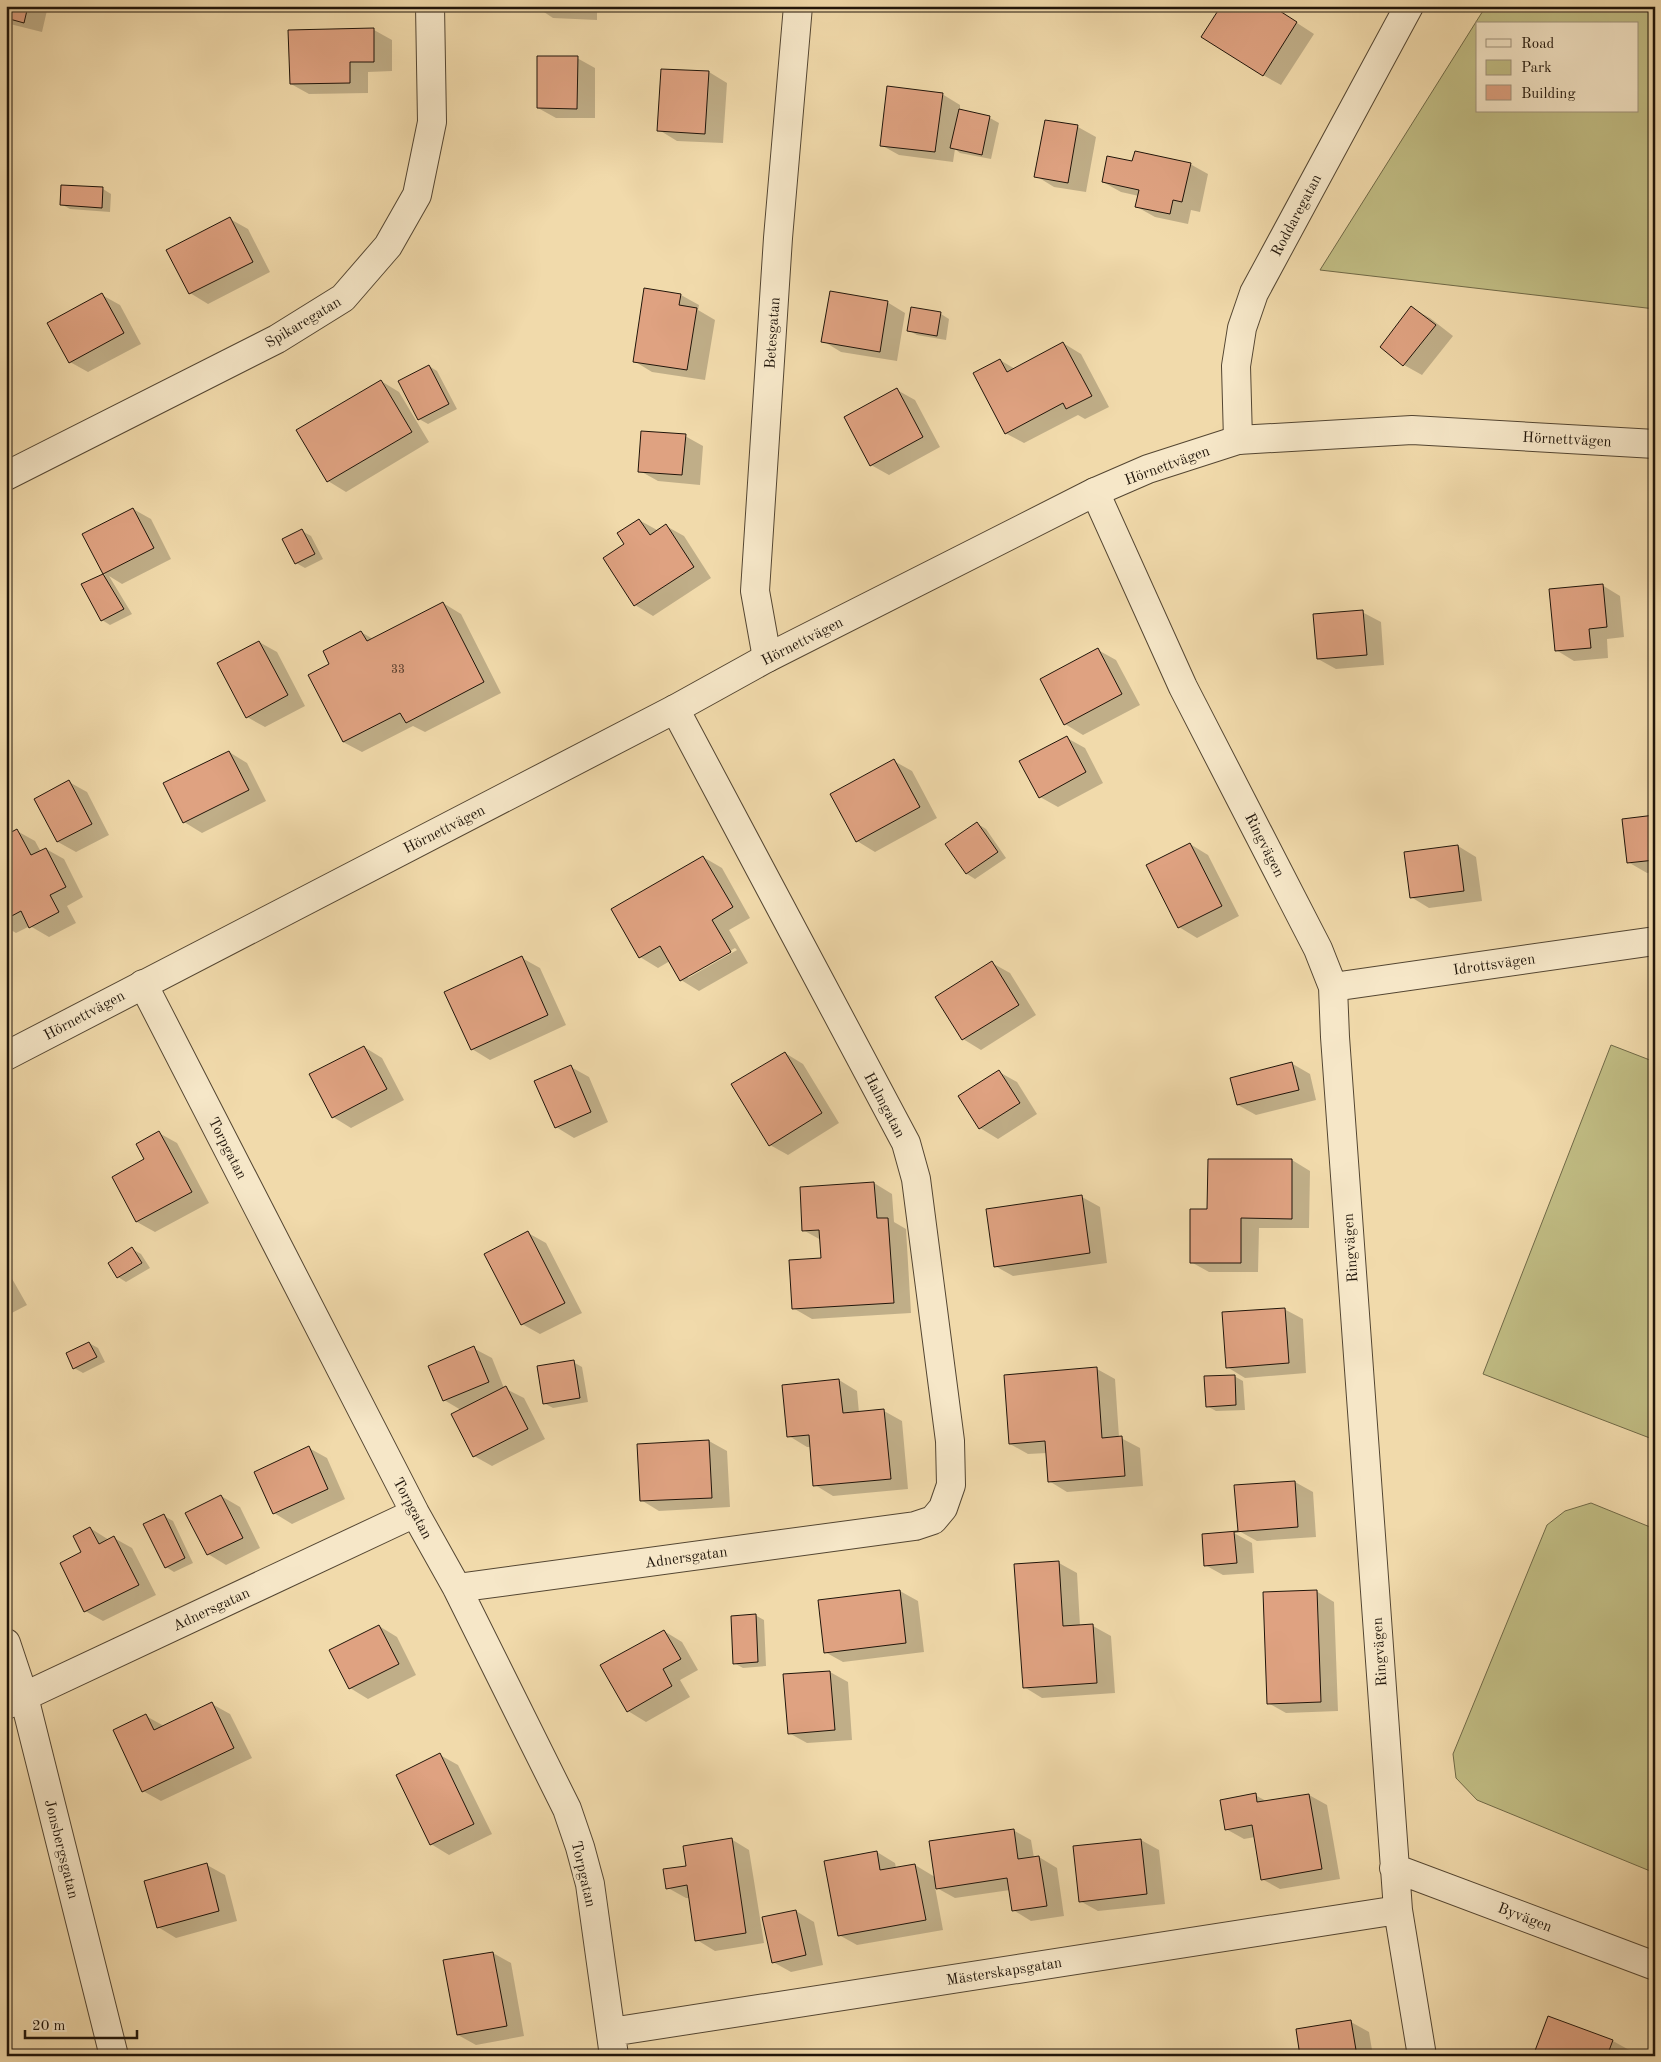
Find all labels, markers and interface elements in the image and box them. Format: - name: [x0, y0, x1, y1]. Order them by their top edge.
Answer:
- legend: [1476, 22, 1638, 112]
- text: Road: [1521, 37, 1555, 52]
- text: Park: [1521, 61, 1552, 76]
- text: Building: [1521, 87, 1576, 102]
- street label: Roddaregatan: [1269, 172, 1325, 259]
- street label: Spikaregatan: [263, 295, 344, 352]
- street label: Betesgatan: [763, 297, 783, 370]
- street label: Hörnettvägen: [1522, 431, 1612, 450]
- street label: Hörnettvägen: [1123, 444, 1212, 489]
- street label: Hörnettvägen: [759, 615, 846, 669]
- house number: 33: [391, 664, 405, 676]
- street label: Hörnettvägen: [401, 803, 488, 857]
- street label: Ringvägen: [1241, 811, 1286, 880]
- street label: Idrottsvägen: [1452, 952, 1536, 979]
- street label: Hörnettvägen: [42, 989, 128, 1044]
- street label: Halmgatan: [860, 1071, 907, 1141]
- street label: Torpgatan: [205, 1115, 249, 1182]
- street label: Ringvägen: [1342, 1213, 1361, 1283]
- street label: Torpgatan: [389, 1475, 434, 1542]
- street label: Adnersgatan: [644, 1545, 728, 1572]
- street label: Adnersgatan: [171, 1586, 253, 1635]
- street label: Ringvägen: [1371, 1617, 1390, 1687]
- street label: Jonsbergsgatan: [41, 1798, 80, 1901]
- street label: Torpgatan: [568, 1840, 597, 1909]
- street label: Byvägen: [1495, 1901, 1554, 1936]
- street label: Mästerskapsgatan: [945, 1956, 1063, 1989]
- scale bar: [25, 2007, 138, 2039]
- text: 20 m: [32, 2019, 66, 2034]

